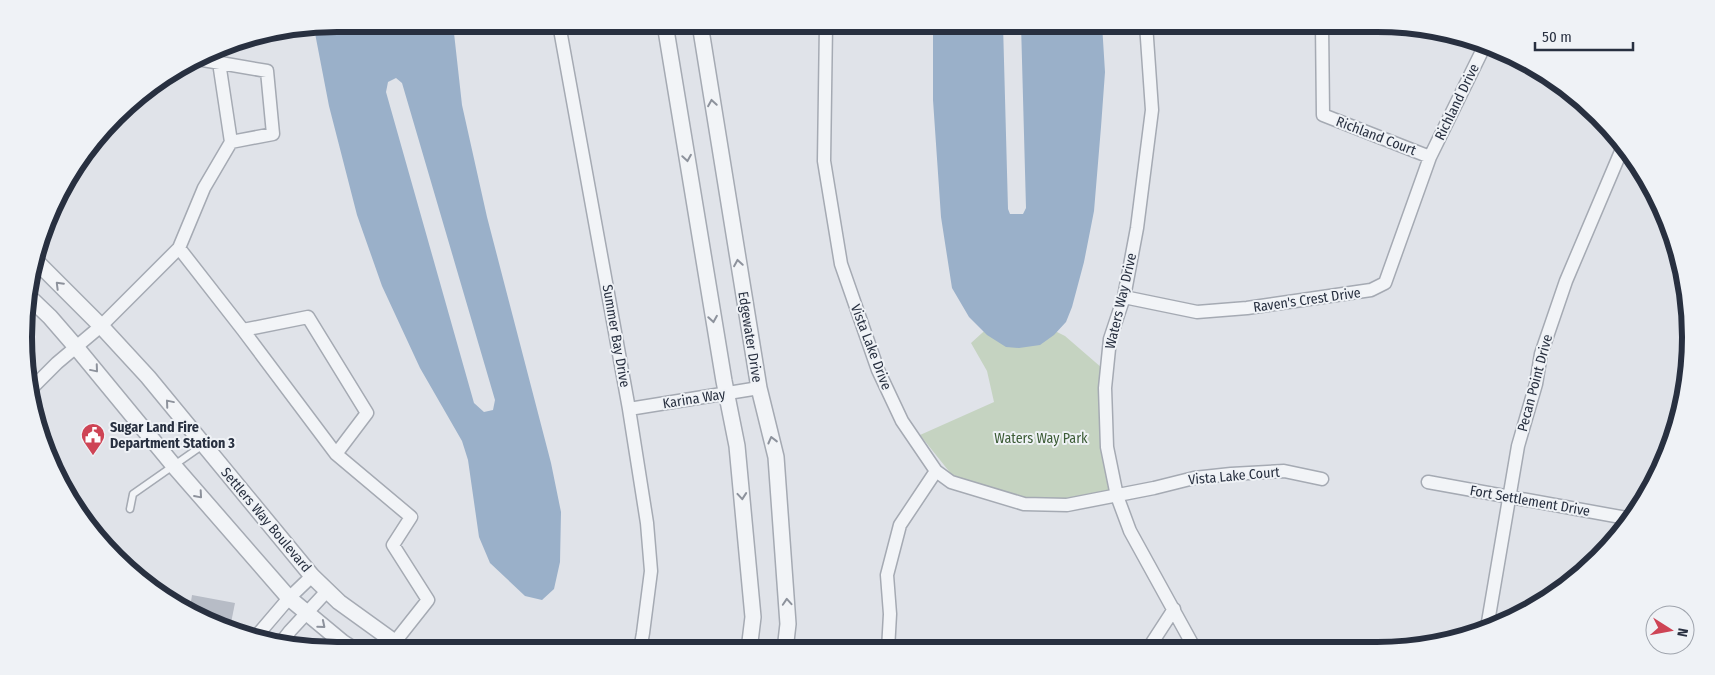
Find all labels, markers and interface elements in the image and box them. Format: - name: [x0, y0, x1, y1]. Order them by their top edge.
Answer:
- scale bar: [1535, 20, 1632, 52]
- text: 50 m: [1542, 28, 1572, 46]
- street label: Richland Drive: [1431, 61, 1483, 143]
- one-way arrow: [707, 99, 718, 107]
- street label: Richland Court: [1334, 113, 1419, 159]
- one-way arrow: [681, 155, 692, 163]
- street label: Waters Way Drive: [1102, 251, 1140, 351]
- one-way arrow: [734, 259, 744, 268]
- one-way arrow: [56, 281, 65, 290]
- street label: Summer Bay Drive: [599, 283, 633, 389]
- street label: Raven's Crest Drive: [1252, 284, 1362, 316]
- street label: Edgewater Drive: [734, 290, 766, 384]
- street label: Vista Lake Drive: [847, 302, 895, 392]
- one-way arrow: [708, 314, 718, 323]
- street label: Pecan Point Drive: [1514, 332, 1556, 433]
- one-way arrow: [90, 364, 99, 373]
- street label: Karina Way: [662, 386, 727, 412]
- one-way arrow: [166, 400, 175, 409]
- place label: Sugar Land Fire Department Station 3: [110, 419, 235, 452]
- public building icon: Sugar Land Fire Department Station 3: [80, 422, 106, 456]
- park label: Waters Way Park: [994, 430, 1088, 447]
- one-way arrow: [767, 436, 778, 445]
- street label: Vista Lake Court: [1188, 463, 1281, 488]
- street label: Settlers Way Boulevard: [217, 464, 315, 576]
- street label: Fort Settlement Drive: [1469, 482, 1592, 520]
- one-way arrow: [193, 489, 202, 498]
- one-way arrow: [736, 492, 747, 500]
- one-way arrow: [781, 597, 792, 605]
- north arrow: [1645, 605, 1695, 655]
- one-way arrow: [316, 620, 325, 628]
- text: N: [1673, 627, 1691, 638]

